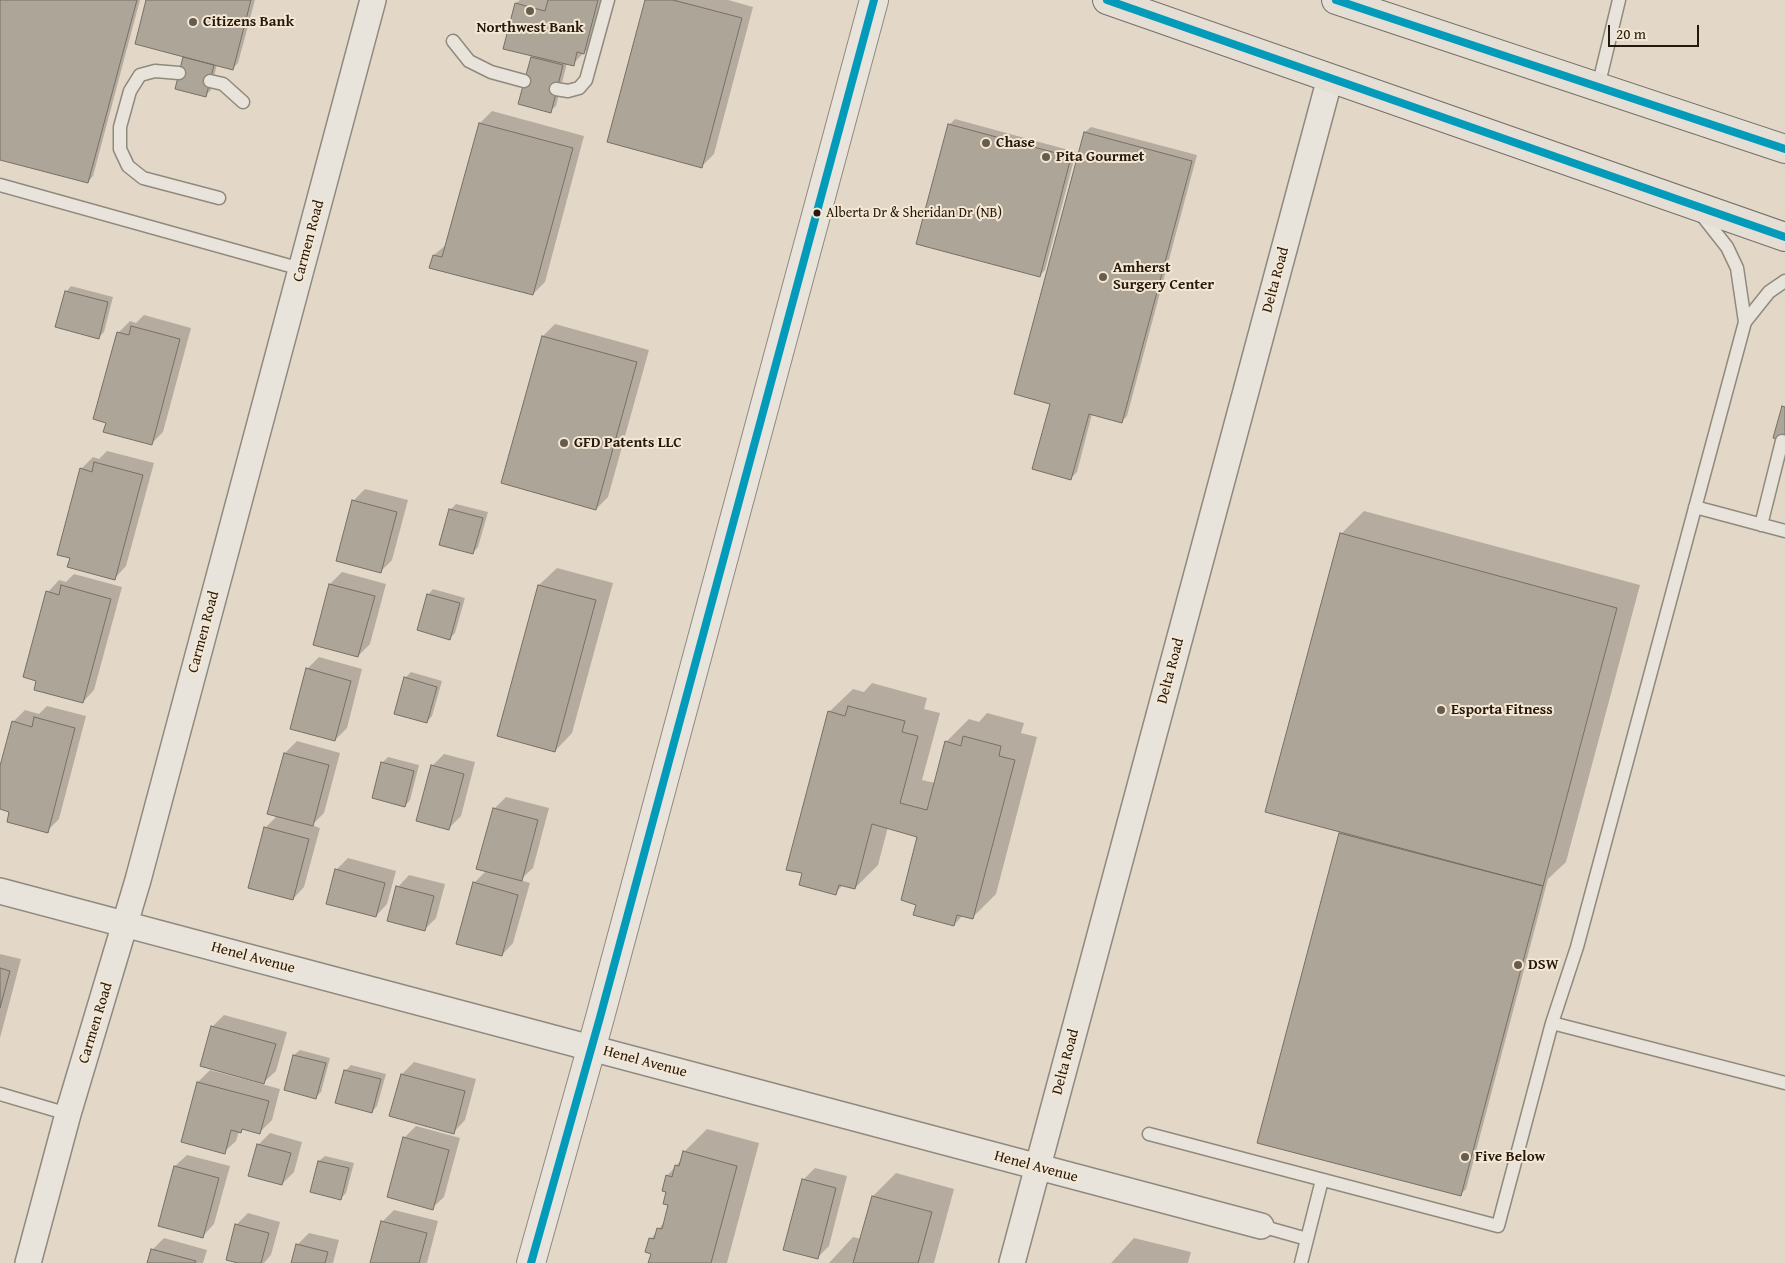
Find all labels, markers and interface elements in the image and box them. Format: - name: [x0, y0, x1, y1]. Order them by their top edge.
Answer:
- marker: Northwest Bank: [524, 5, 536, 17]
- place label: Citizens Bank: [203, 13, 294, 31]
- scale bar: [1610, 15, 1701, 47]
- marker: Citizens Bank: [187, 16, 199, 28]
- place label: Northwest Bank: [476, 19, 584, 37]
- text: 20 m: [1616, 23, 1646, 44]
- place label: Chase: [996, 134, 1035, 152]
- marker: Chase: [980, 137, 992, 149]
- place label: Pita Gourmet: [1056, 148, 1145, 166]
- marker: Pita Gourmet: [1040, 151, 1052, 163]
- street label: Carmen Road: [289, 198, 329, 284]
- place label: Alberta Dr & Sheridan Dr (NB): [826, 205, 1002, 221]
- marker: Alberta Dr & Sheridan Dr (NB): [812, 208, 822, 218]
- street label: Delta Road: [1259, 245, 1293, 315]
- place label: Amherst Surgery Center: [1113, 259, 1214, 294]
- marker: Amherst Surgery Center: [1097, 271, 1109, 283]
- place label: GFD Patents LLC: [574, 434, 682, 452]
- marker: GFD Patents LLC: [558, 437, 570, 449]
- street label: Carmen Road: [184, 589, 224, 675]
- street label: Delta Road: [1154, 636, 1188, 706]
- place label: Esporta Fitness: [1451, 701, 1553, 719]
- marker: Esporta Fitness: [1435, 704, 1447, 716]
- street label: Henel Avenue: [209, 938, 297, 978]
- place label: DSW: [1528, 956, 1558, 974]
- marker: DSW: [1512, 959, 1524, 971]
- street label: Carmen Road: [75, 980, 117, 1066]
- street label: Delta Road: [1049, 1027, 1083, 1097]
- street label: Henel Avenue: [601, 1042, 689, 1082]
- street label: Henel Avenue: [992, 1147, 1080, 1187]
- place label: Five Below: [1475, 1148, 1545, 1166]
- marker: Five Below: [1459, 1151, 1471, 1163]

